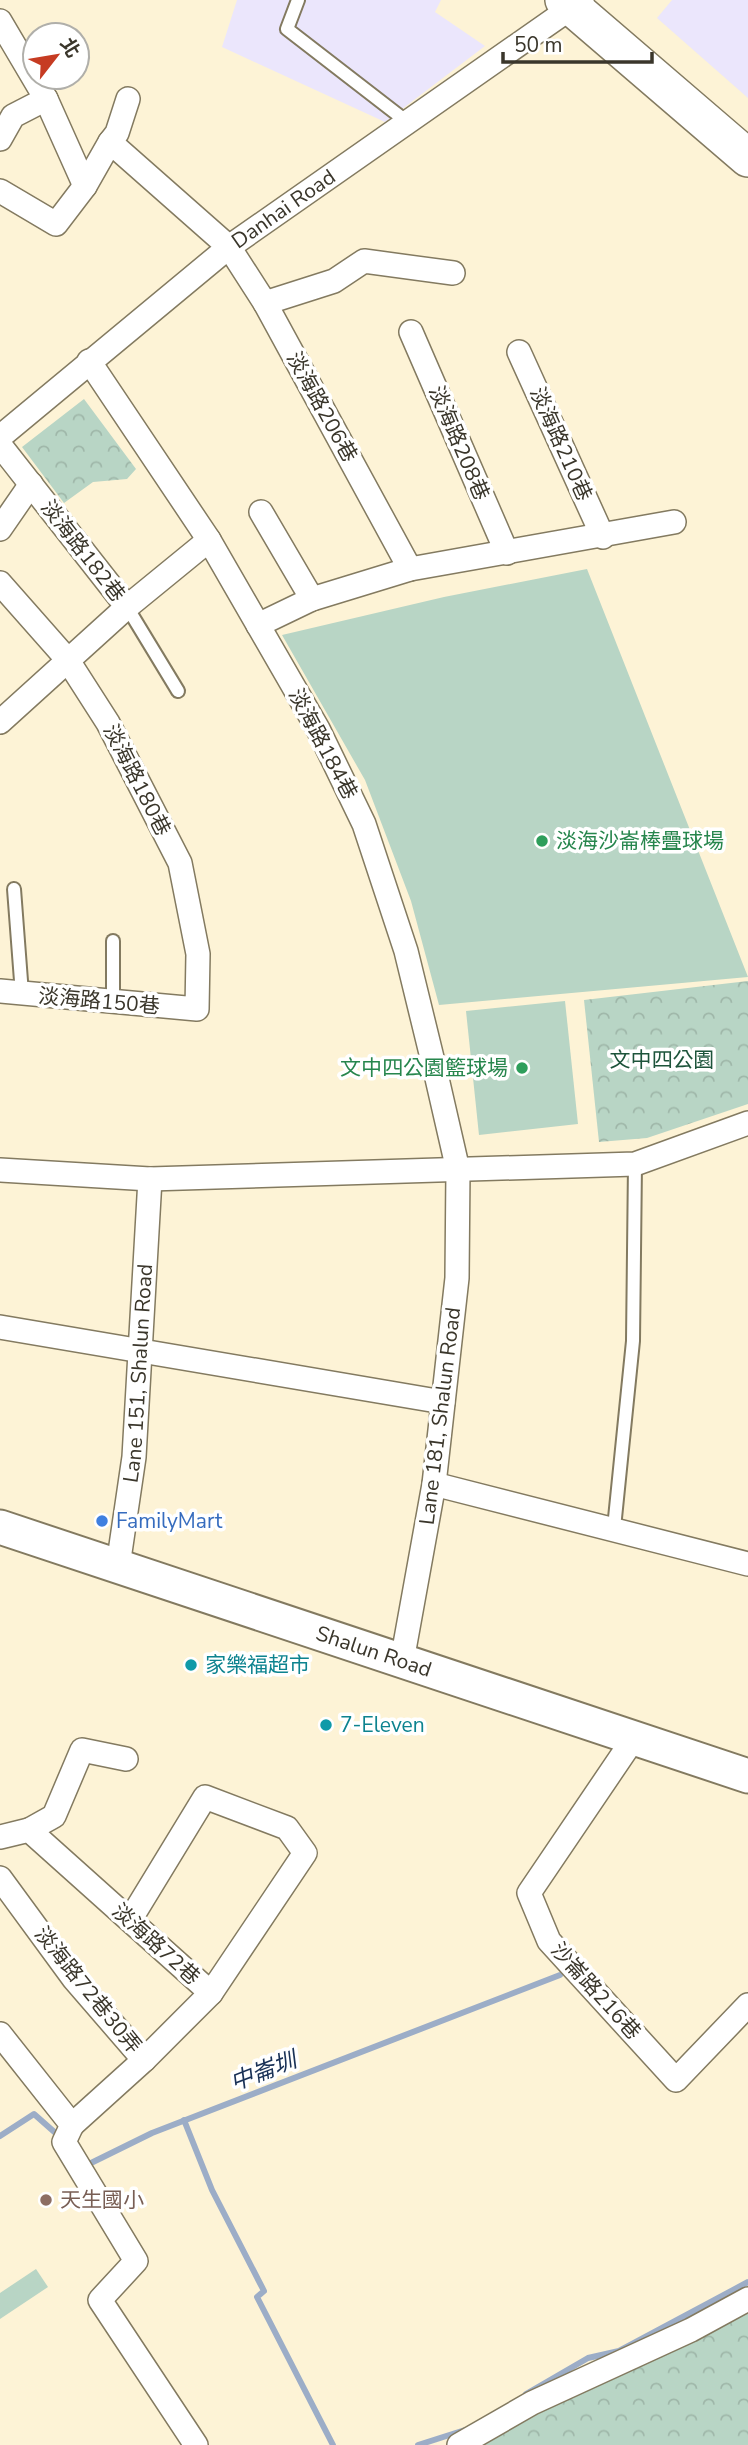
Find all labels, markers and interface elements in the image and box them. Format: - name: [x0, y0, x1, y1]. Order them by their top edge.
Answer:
- north arrow: [21, 21, 91, 91]
- scale bar: [503, 21, 652, 65]
- text: 50 m: [514, 31, 563, 59]
- text: 北: [54, 33, 86, 63]
- street label: Danhai Road: [226, 163, 341, 255]
- street label: 淡海路206巷: [280, 347, 364, 467]
- street label: 淡海路208巷: [422, 381, 496, 505]
- street label: 淡海路210巷: [523, 383, 599, 505]
- street label: 淡海路182巷: [34, 494, 132, 608]
- street label: 淡海路184巷: [282, 684, 364, 804]
- street label: 淡海路180巷: [97, 719, 177, 841]
- place label: 淡海沙崙棒疊球場: [556, 827, 724, 855]
- marker: 淡海沙崙棒疊球場: [534, 833, 550, 849]
- street label: 淡海路150巷: [37, 982, 161, 1020]
- park label: 文中四公園: [610, 1046, 715, 1074]
- place label: 文中四公園籃球場: [340, 1054, 508, 1082]
- marker: 文中四公園籃球場: [514, 1060, 530, 1076]
- street label: Lane 151, Shalun Road: [116, 1263, 159, 1485]
- street label: Lane 181, Shalun Road: [413, 1306, 467, 1526]
- place label: FamilyMart: [116, 1507, 223, 1535]
- marker: FamilyMart: [94, 1513, 110, 1529]
- street label: Shalun Road: [312, 1619, 435, 1684]
- place label: 家樂福超市: [205, 1651, 310, 1679]
- marker: 家樂福超市: [183, 1657, 199, 1673]
- place label: 7-Eleven: [340, 1711, 425, 1739]
- marker: 7-Eleven: [318, 1717, 334, 1733]
- street label: 淡海路72巷: [106, 1897, 206, 1991]
- street label: 淡海路72巷30弄: [28, 1921, 148, 2059]
- street label: 沙崙路216巷: [545, 1936, 647, 2046]
- water label: 中崙圳: [225, 2044, 304, 2098]
- place label: 天生國小: [60, 2186, 144, 2214]
- marker: 天生國小: [38, 2192, 54, 2208]

